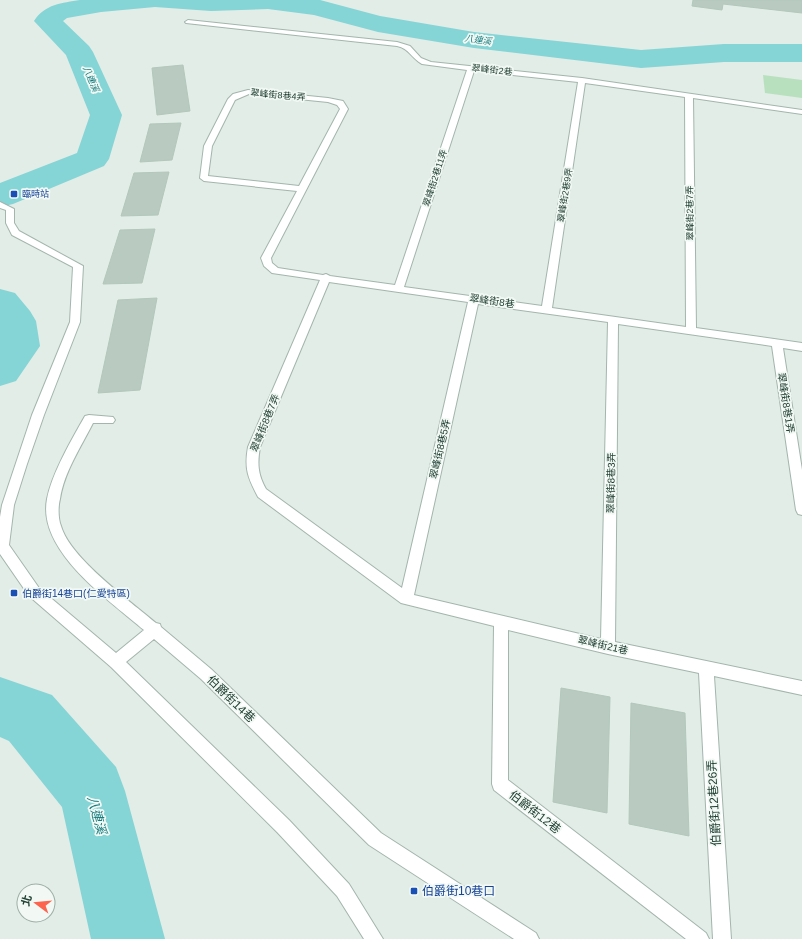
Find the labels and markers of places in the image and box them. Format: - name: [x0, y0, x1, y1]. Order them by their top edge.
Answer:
- marker: 臨時站: [9, 189, 19, 199]
- place label: 臨時站: [22, 189, 49, 199]
- marker: 伯爵街14巷口(仁愛特區): [9, 588, 19, 598]
- place label: 伯爵街14巷口(仁愛特區): [22, 588, 130, 599]
- place label: 伯爵街10巷口: [422, 884, 495, 898]
- marker: 伯爵街10巷口: [409, 886, 419, 896]

